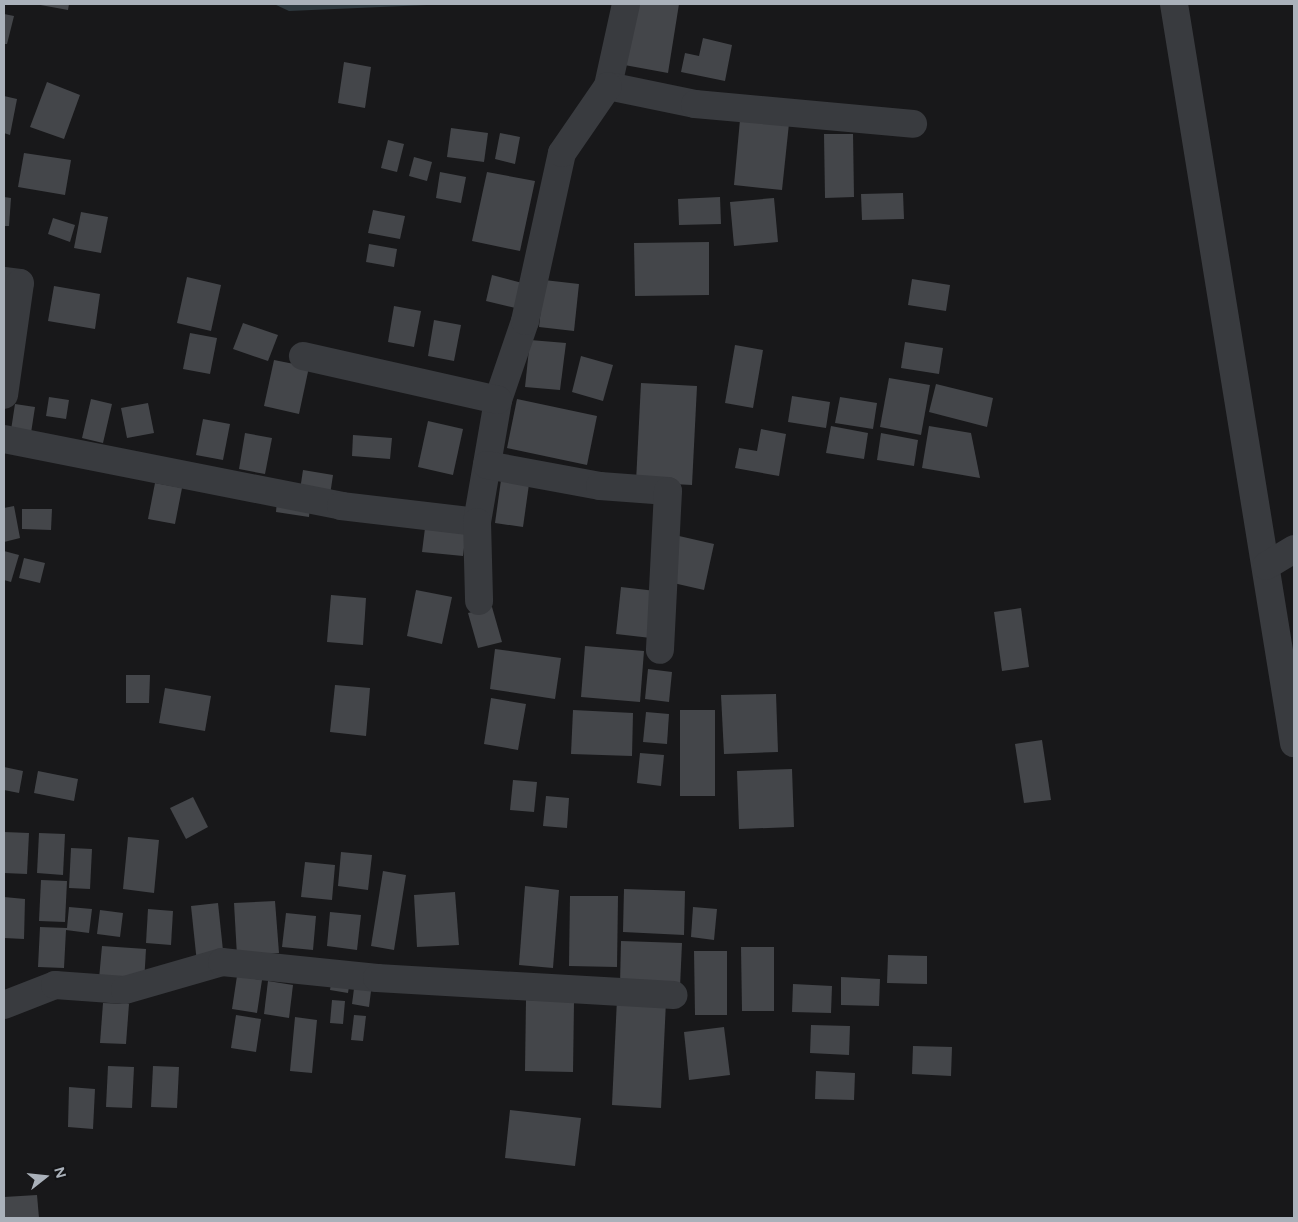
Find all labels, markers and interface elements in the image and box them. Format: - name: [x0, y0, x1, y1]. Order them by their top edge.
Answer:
- north arrow: [20, 1152, 70, 1202]
- text: N: [50, 1165, 70, 1180]

